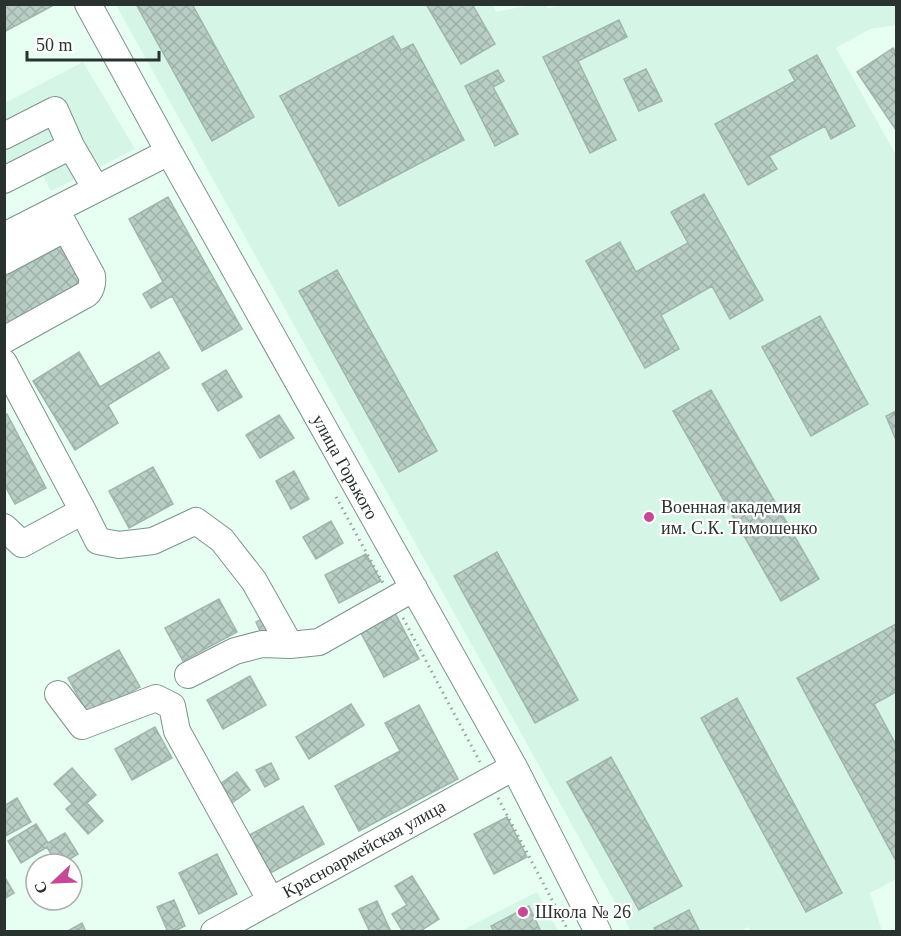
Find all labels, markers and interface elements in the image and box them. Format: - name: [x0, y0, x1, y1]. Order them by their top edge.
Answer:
- scale bar: [27, 24, 159, 62]
- text: 50 m: [36, 35, 73, 55]
- street label: улица Горького: [308, 411, 382, 523]
- place label: Военная академия им. С.К. Тимошенко: [661, 497, 817, 538]
- marker: Военная академия им. С.К. Тимошенко: [642, 510, 656, 524]
- street label: Красноармейская улица: [279, 796, 449, 902]
- north arrow: [24, 852, 84, 912]
- text: С: [31, 879, 51, 896]
- place label: Школа № 26: [535, 902, 631, 922]
- marker: Школа № 26: [516, 905, 530, 919]

